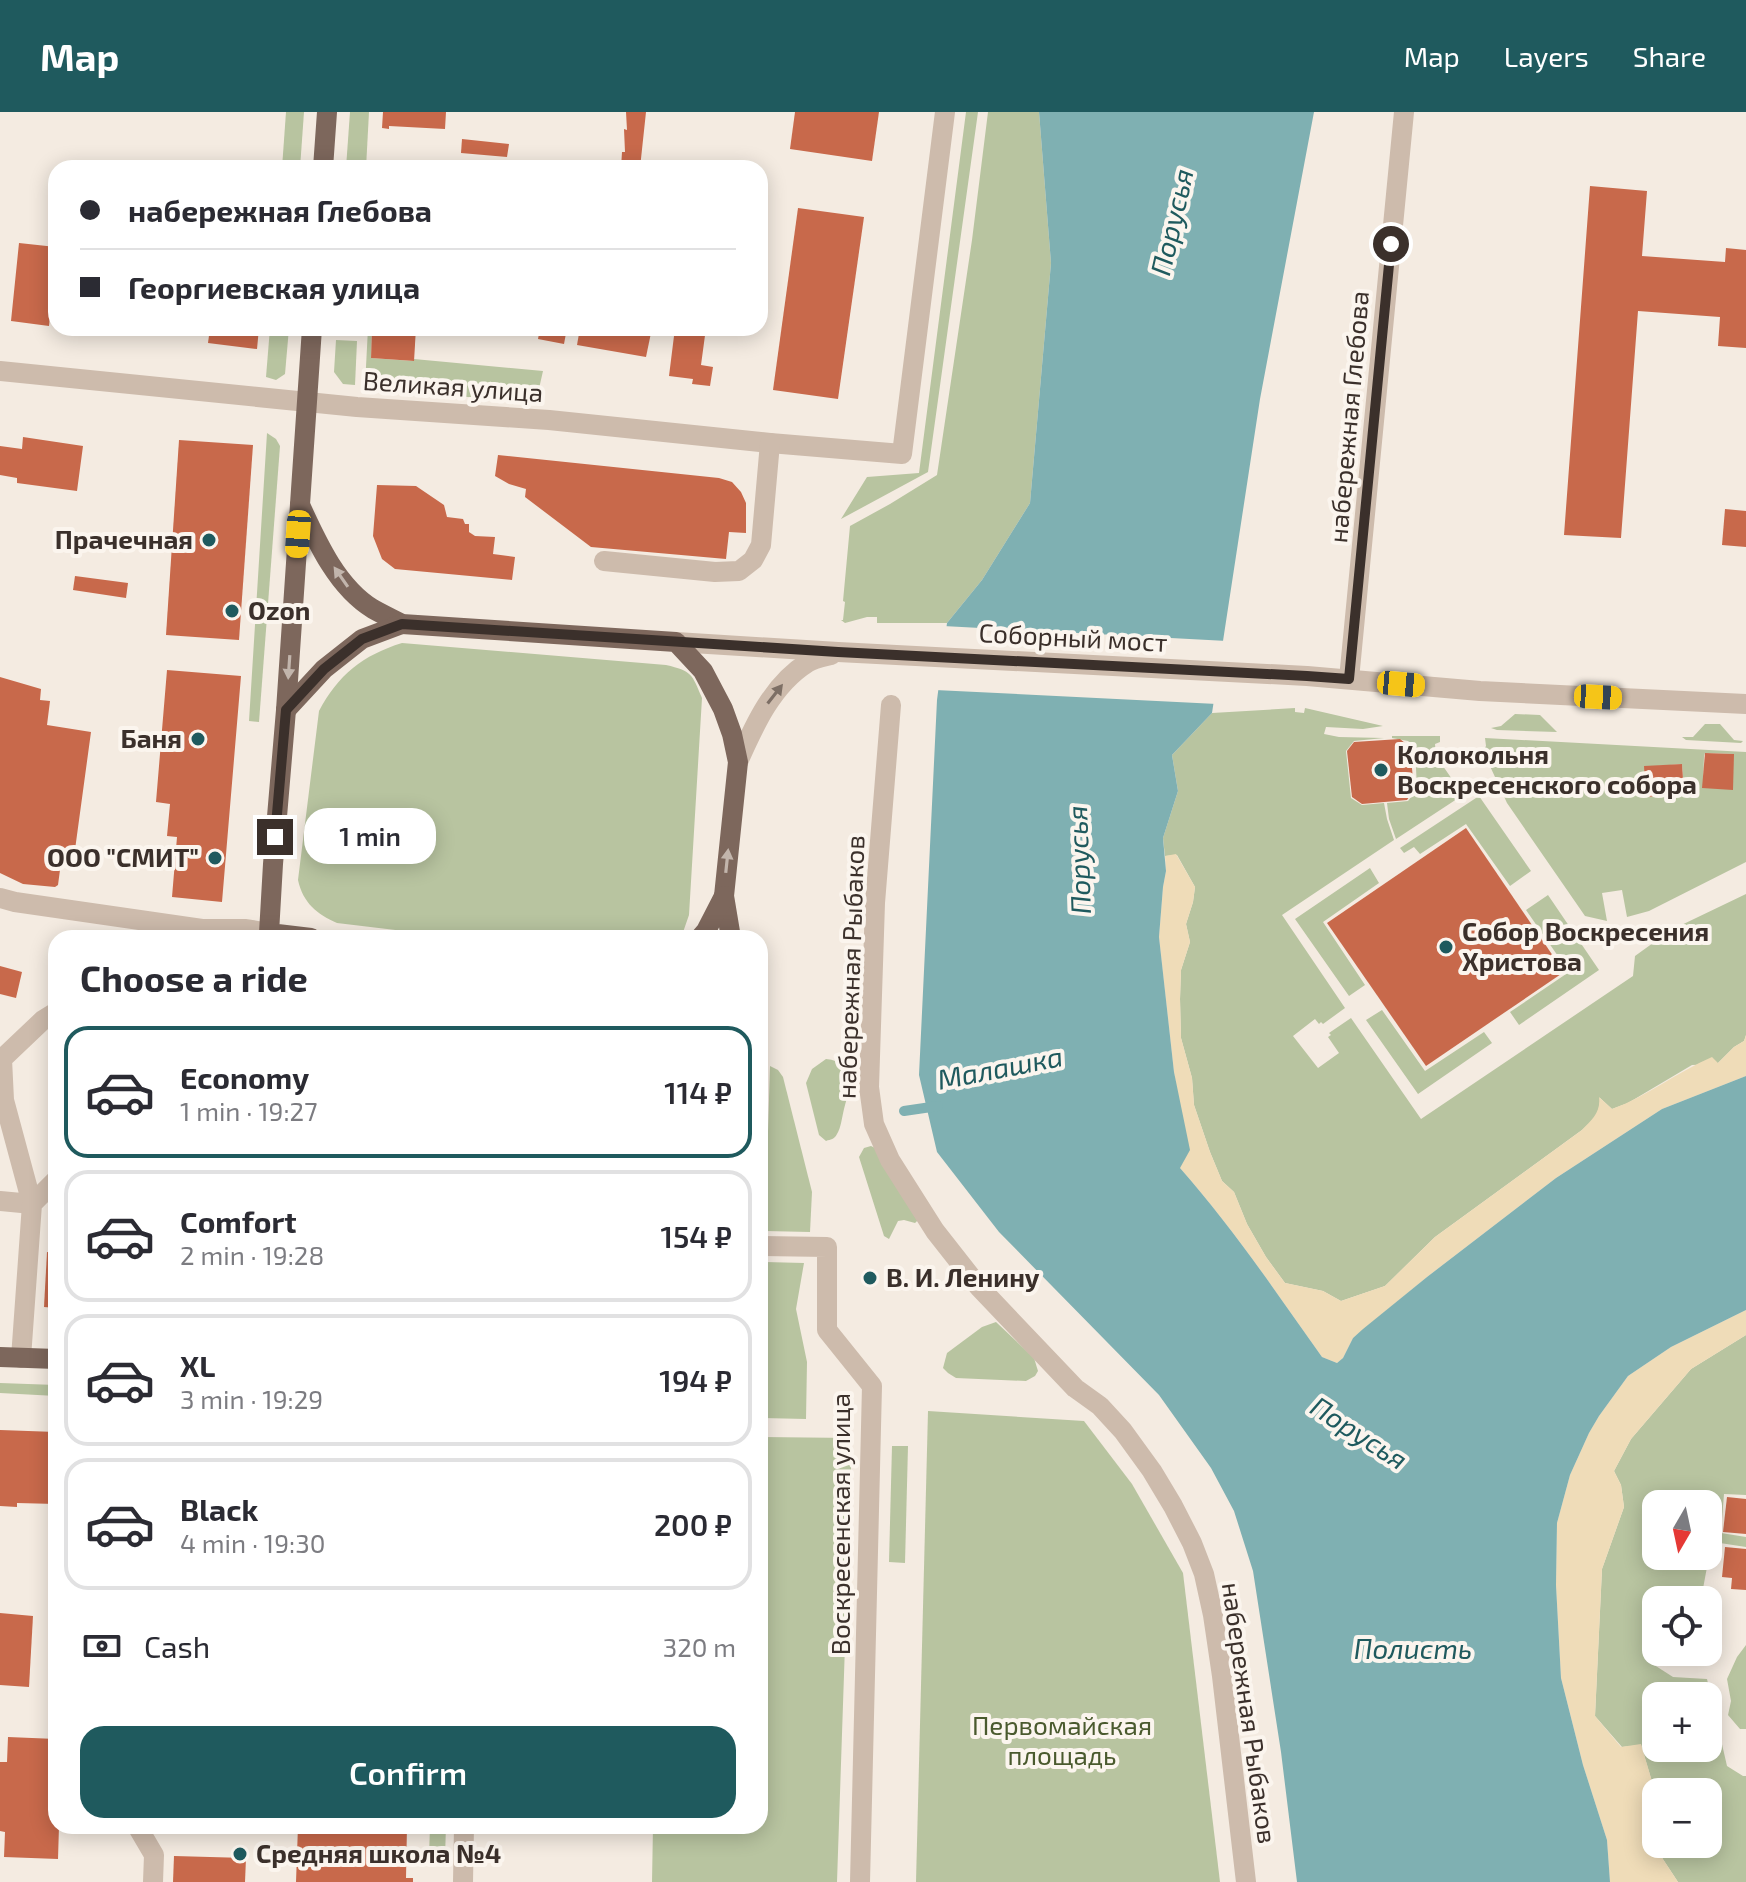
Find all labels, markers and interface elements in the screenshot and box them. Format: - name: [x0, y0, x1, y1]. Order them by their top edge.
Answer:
- text: Map: [40, 33, 119, 79]
- text: Map: [1404, 39, 1460, 73]
- text: Layers: [1504, 39, 1589, 73]
- text: Share: [1633, 39, 1706, 73]
- water label: Порусья: [1142, 165, 1200, 279]
- text: набережная Глебова: [128, 192, 432, 228]
- route start: [1373, 226, 1409, 262]
- text: Георгиевская улица: [128, 269, 420, 305]
- street label: набережная Глебова: [1321, 290, 1374, 544]
- street label: Великая улица: [362, 364, 544, 408]
- car: [284, 509, 312, 559]
- place label: Прачечная: [55, 523, 193, 554]
- marker: Прачечная: [200, 531, 218, 549]
- one-way arrow: [334, 566, 349, 587]
- place label: Ozon: [248, 594, 310, 625]
- marker: Ozon: [223, 602, 241, 620]
- street label: Соборный мост: [978, 616, 1169, 657]
- one-way arrow: [282, 655, 295, 680]
- car: [1376, 670, 1426, 698]
- one-way arrow: [766, 684, 783, 704]
- car: [1573, 684, 1623, 710]
- place label: Баня: [120, 722, 182, 753]
- marker: Баня: [189, 730, 207, 748]
- place label: Колокольня Воскресенского собора: [1397, 738, 1697, 799]
- marker: Колокольня Воскресенского собора: [1372, 761, 1390, 779]
- water label: Порусья: [1059, 805, 1097, 915]
- callout: 1 min: [303, 809, 435, 865]
- route end: [257, 819, 293, 855]
- text: 1 min: [339, 820, 401, 851]
- street label: набережная Рыбаков: [829, 835, 870, 1099]
- place label: ООО "СМИТ": [47, 841, 199, 872]
- one-way arrow: [721, 848, 734, 873]
- marker: ООО "СМИТ": [206, 849, 224, 867]
- place label: Собор Воскресения Христова: [1462, 915, 1709, 976]
- marker: Собор Воскресения Христова: [1437, 938, 1455, 956]
- text: Choose a ride: [80, 956, 308, 999]
- water label: Малашка: [934, 1038, 1066, 1096]
- icon: car: [84, 1056, 156, 1128]
- text: Economy: [180, 1059, 309, 1095]
- text: 114 ₽: [664, 1074, 732, 1110]
- text: 1 min · 19:27: [180, 1095, 318, 1126]
- icon: car: [84, 1200, 156, 1272]
- text: Comfort: [180, 1203, 297, 1239]
- text: 154 ₽: [660, 1218, 732, 1254]
- text: 2 min · 19:28: [180, 1239, 324, 1270]
- place label: В. И. Ленину: [886, 1261, 1040, 1292]
- marker: В. И. Ленину: [861, 1269, 879, 1287]
- icon: car: [84, 1344, 156, 1416]
- text: XL: [180, 1347, 215, 1383]
- text: 194 ₽: [659, 1362, 732, 1398]
- text: 3 min · 19:29: [180, 1383, 323, 1414]
- water label: Порусья: [1305, 1388, 1414, 1476]
- street label: Воскресенская улица: [824, 1393, 856, 1655]
- icon: car: [84, 1488, 156, 1560]
- north arrow: [1642, 1490, 1722, 1570]
- map controls: [1642, 1490, 1722, 1858]
- text: Black: [180, 1491, 258, 1527]
- text: 200 ₽: [654, 1506, 732, 1542]
- text: 4 min · 19:30: [180, 1527, 325, 1558]
- street label: набережная Рыбаков: [1217, 1580, 1284, 1846]
- button: locate: [1642, 1586, 1722, 1666]
- icon: cash: [80, 1624, 124, 1668]
- text: Cash: [144, 1628, 210, 1664]
- text: 320 m: [663, 1631, 736, 1662]
- water label: Полисть: [1354, 1631, 1472, 1665]
- button: +: [1642, 1682, 1722, 1762]
- park label: Первомайская площадь: [972, 1709, 1152, 1770]
- button: Confirm: [80, 1726, 736, 1818]
- button: −: [1642, 1778, 1722, 1858]
- place label: Средняя школа №4: [256, 1837, 501, 1868]
- marker: Средняя школа №4: [231, 1845, 249, 1863]

